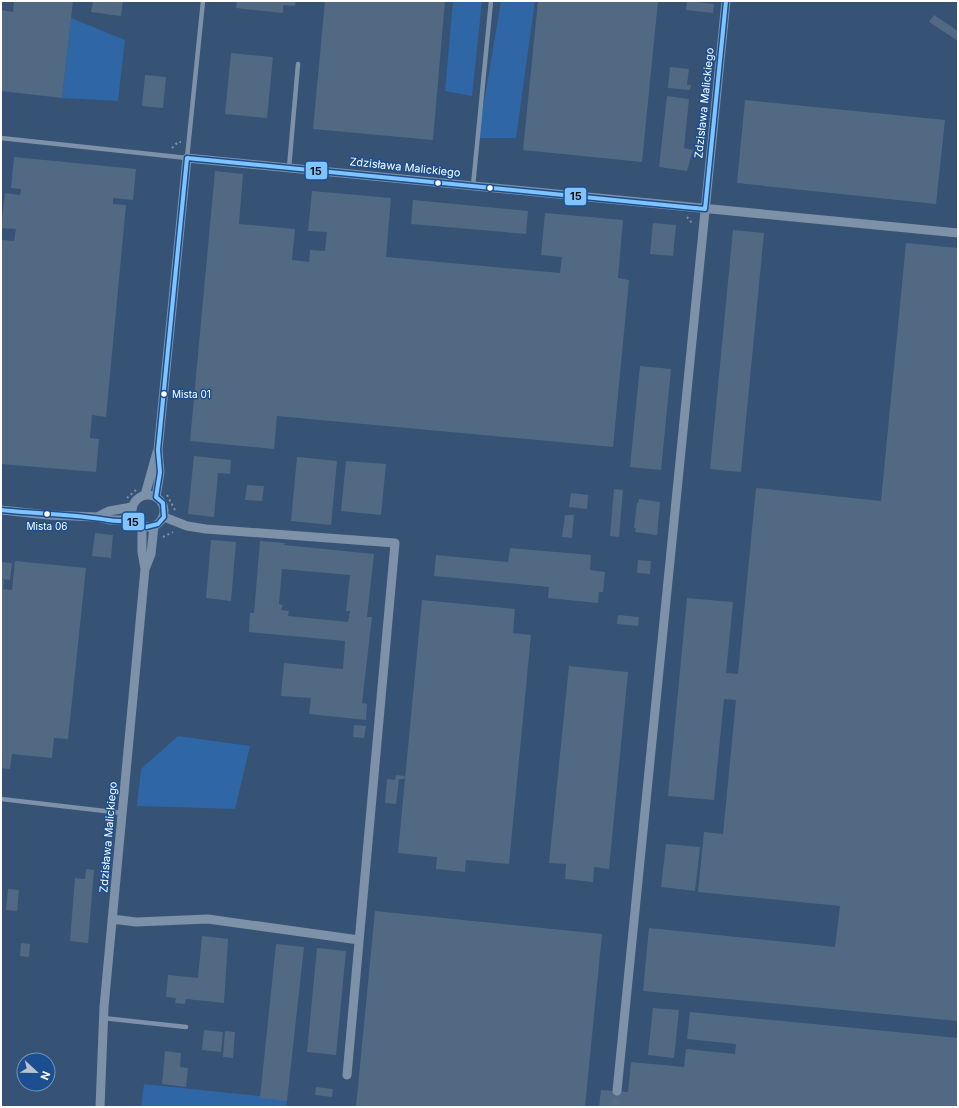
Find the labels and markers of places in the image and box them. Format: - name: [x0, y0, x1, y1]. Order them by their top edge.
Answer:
- unlabelled marker: [433, 178, 443, 188]
- unlabelled marker: [485, 183, 495, 193]
- place label: Mista 01: [172, 388, 211, 400]
- marker: Mista 01: [159, 389, 169, 399]
- marker: Mista 06: [42, 509, 52, 519]
- place label: Mista 06: [27, 520, 68, 532]

